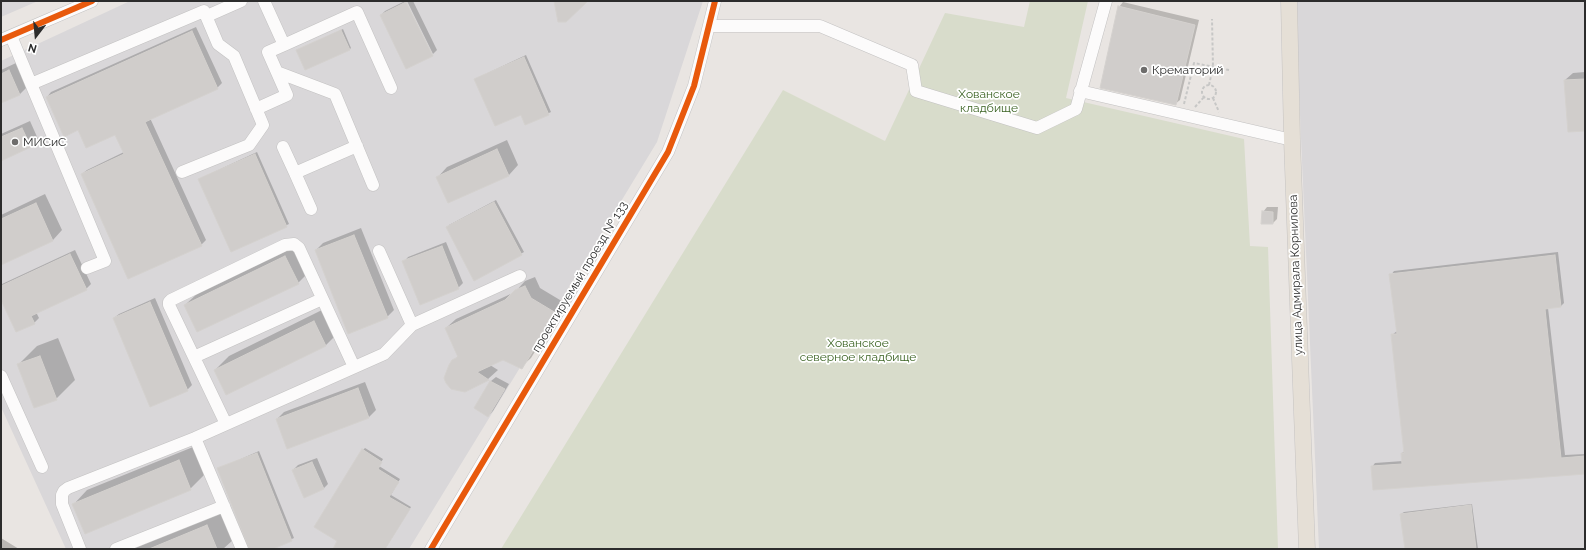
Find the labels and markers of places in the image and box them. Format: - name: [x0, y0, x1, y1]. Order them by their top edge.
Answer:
- place label: Крематорий: [1152, 63, 1223, 77]
- marker: Крематорий: [1139, 65, 1149, 75]
- place label: МИСиС: [23, 135, 66, 149]
- marker: МИСиС: [10, 137, 20, 147]

